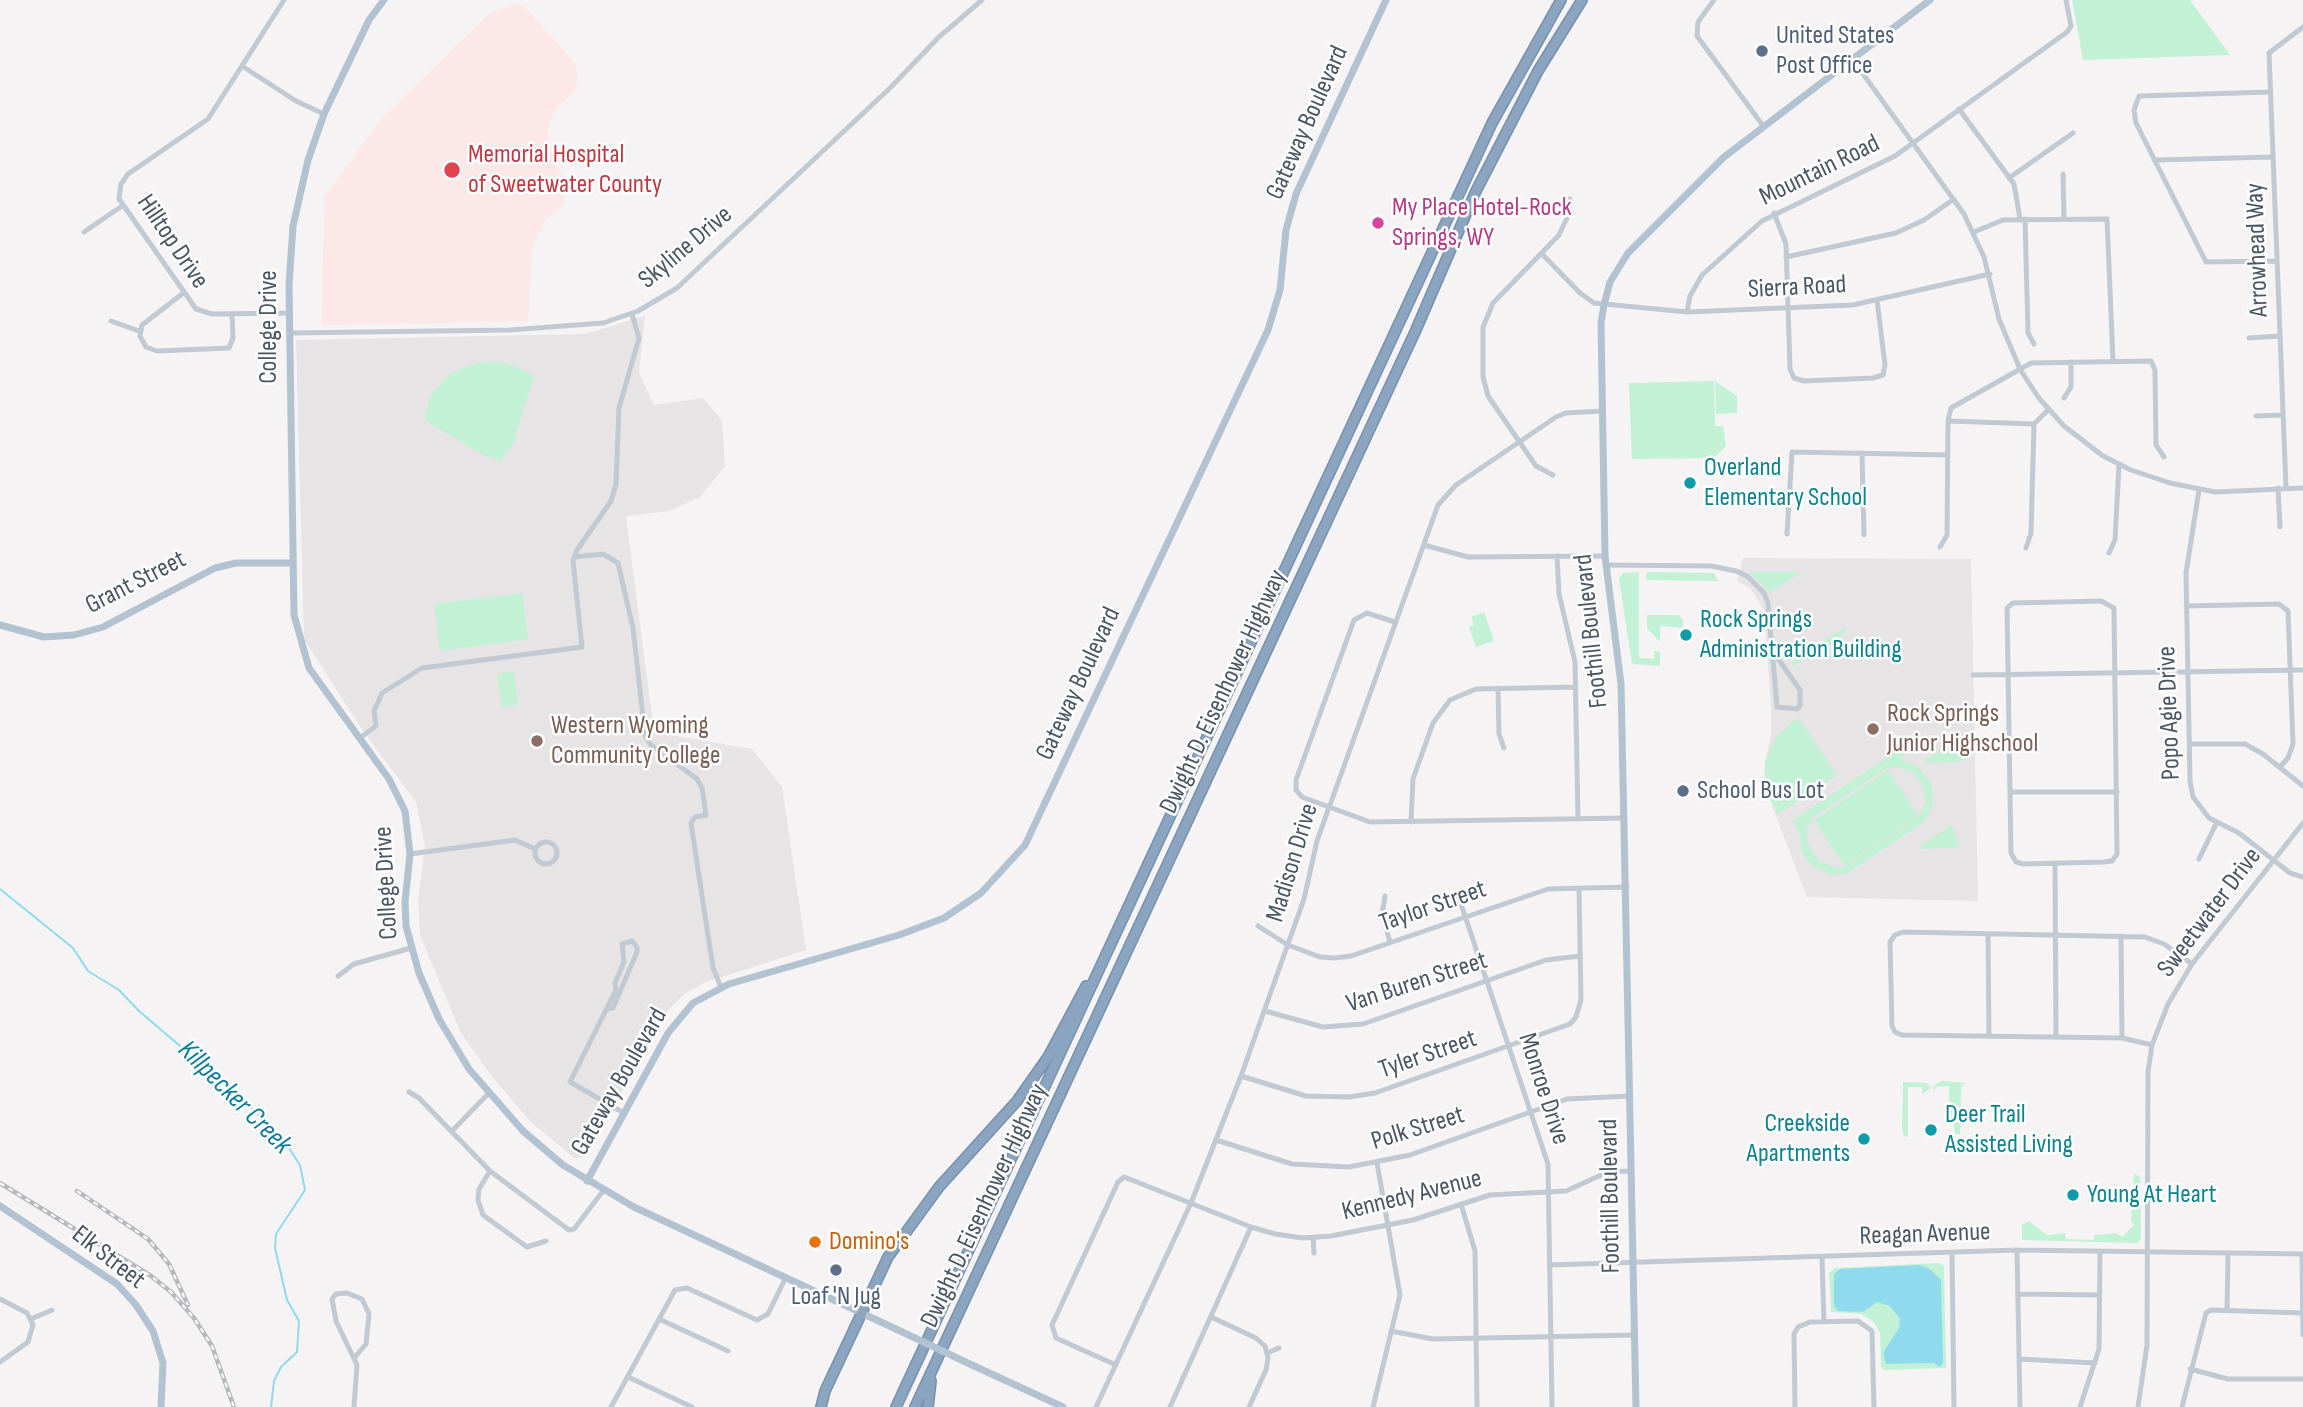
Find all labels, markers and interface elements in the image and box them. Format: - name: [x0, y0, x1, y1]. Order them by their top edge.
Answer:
- place label: United States Post Office: [1776, 20, 1894, 82]
- street label: Gateway Boulevard: [1260, 41, 1356, 205]
- marker: United States Post Office: [1754, 43, 1770, 59]
- street label: Mountain Road: [1755, 129, 1885, 213]
- place label: Memorial Hospital of Sweetwater County: [468, 139, 662, 200]
- marker: Memorial Hospital of Sweetwater County: [442, 160, 462, 180]
- street label: Arrowhead Way: [2240, 182, 2276, 318]
- street label: Hilltop Drive: [129, 189, 215, 295]
- place label: My Place Hotel-Rock Springs, WY: [1392, 192, 1572, 254]
- street label: Skyline Drive: [633, 200, 739, 296]
- marker: My Place Hotel-Rock Springs, WY: [1370, 215, 1386, 231]
- street label: College Drive: [253, 270, 285, 384]
- street label: Sierra Road: [1747, 270, 1847, 306]
- place label: Overland Elementary School: [1704, 452, 1867, 514]
- marker: Overland Elementary School: [1682, 475, 1698, 491]
- street label: Grant Street: [81, 545, 191, 621]
- street label: Foothill Boulevard: [1568, 552, 1616, 710]
- street label: Dwight D. Eisenhower Highway: [1154, 565, 1294, 819]
- street label: Gateway Boulevard: [1030, 603, 1128, 765]
- place label: Rock Springs Administration Building: [1700, 604, 1902, 666]
- marker: Rock Springs Administration Building: [1678, 627, 1694, 643]
- street label: Popo Agie Drive: [2152, 645, 2188, 781]
- place label: Rock Springs Junior Highschool: [1887, 698, 2038, 760]
- place label: Western Wyoming Community College: [551, 710, 721, 772]
- marker: Rock Springs Junior Highschool: [1865, 721, 1881, 737]
- marker: Western Wyoming Community College: [529, 733, 545, 749]
- place label: School Bus Lot: [1697, 775, 1824, 807]
- marker: School Bus Lot: [1675, 783, 1691, 799]
- street label: Madison Drive: [1260, 800, 1326, 926]
- street label: College Drive: [368, 825, 406, 941]
- street label: Sweetwater Drive: [2151, 842, 2269, 984]
- street label: Taylor Street: [1376, 874, 1490, 940]
- street label: Van Buren Street: [1343, 946, 1491, 1020]
- street label: Gateway Boulevard: [565, 1003, 675, 1161]
- street label: Tyler Street: [1375, 1024, 1481, 1086]
- street label: Monroe Drive: [1510, 1029, 1576, 1149]
- water label: Killpecker Creek: [170, 1034, 298, 1162]
- street label: Dwight D. Eisenhower Highway: [915, 1079, 1055, 1333]
- place label: Deer Trail Assisted Living: [1945, 1099, 2073, 1160]
- street label: Polk Street: [1368, 1100, 1468, 1158]
- place label: Creekside Apartments: [1746, 1108, 1850, 1170]
- street label: Foothill Boulevard: [1594, 1118, 1628, 1274]
- marker: Deer Trail Assisted Living: [1923, 1122, 1939, 1138]
- marker: Creekside Apartments: [1856, 1131, 1872, 1147]
- street label: Kennedy Avenue: [1339, 1164, 1485, 1228]
- place label: Young At Heart: [2087, 1179, 2216, 1211]
- marker: Young At Heart: [2065, 1187, 2081, 1203]
- street label: Reagan Avenue: [1859, 1217, 1991, 1253]
- street label: Elk Street: [65, 1220, 151, 1296]
- place label: Domino's: [829, 1226, 909, 1258]
- marker: Domino's: [807, 1234, 823, 1250]
- marker: Loaf 'N Jug: [828, 1262, 844, 1278]
- place label: Loaf 'N Jug: [791, 1281, 881, 1313]

